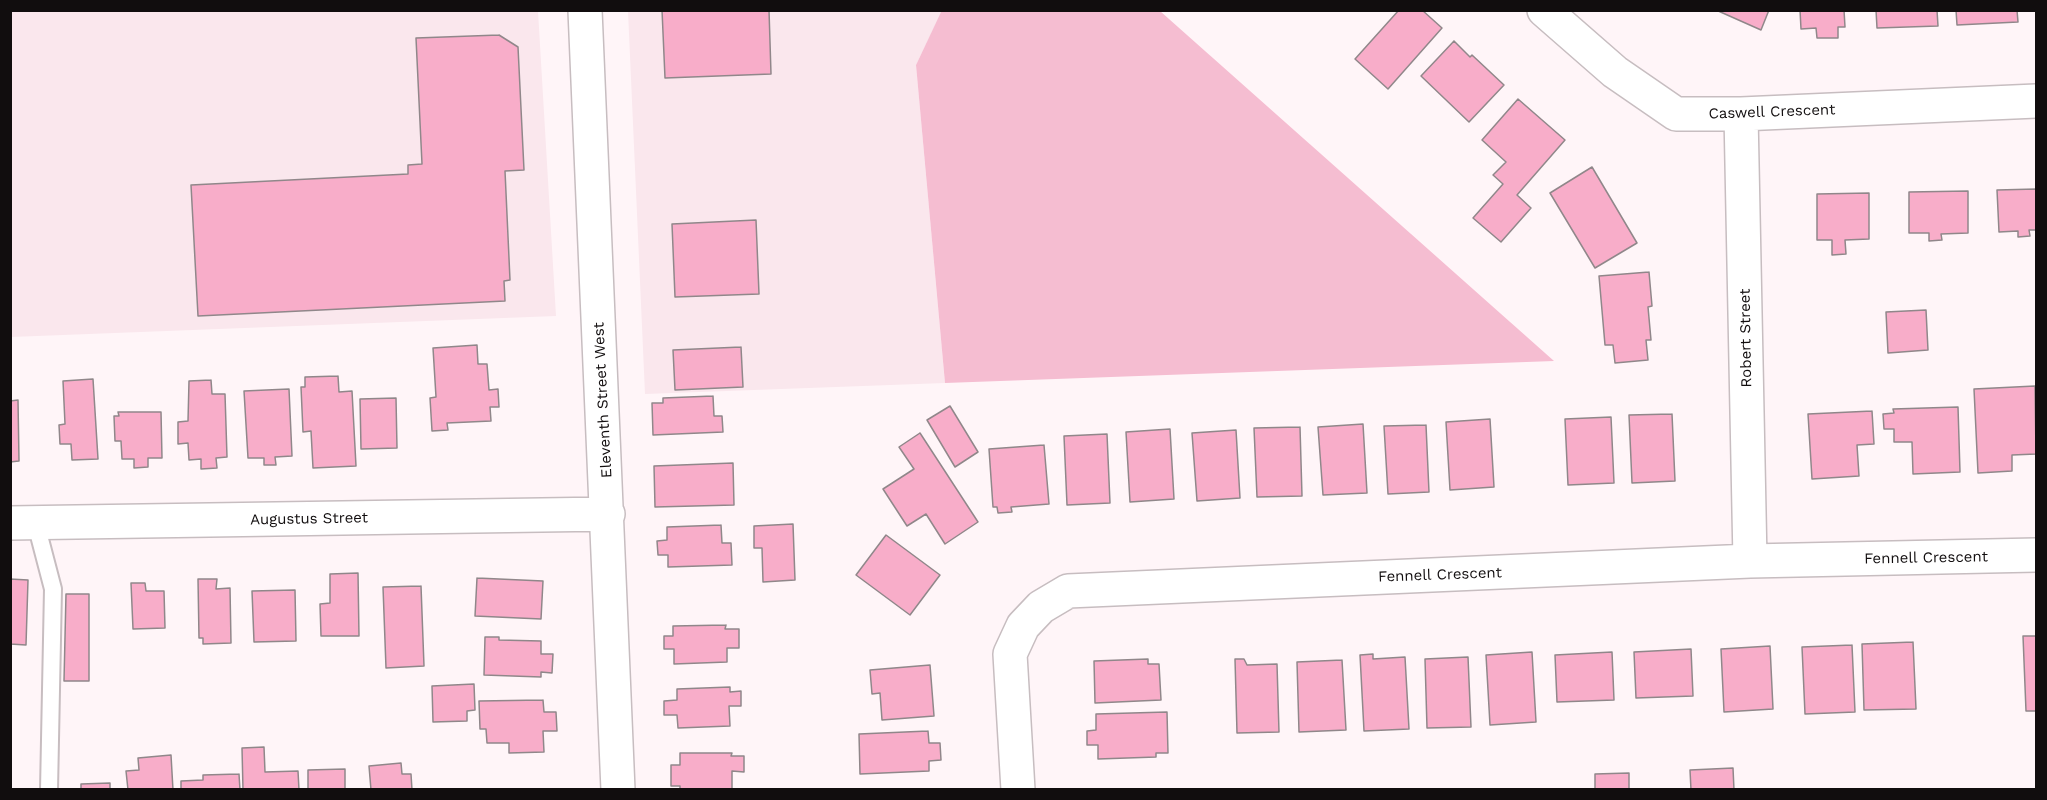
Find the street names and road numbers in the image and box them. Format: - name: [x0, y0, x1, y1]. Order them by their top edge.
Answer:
- street label: Caswell Crescent: [1708, 101, 1836, 123]
- street label: Robert Street: [1736, 288, 1756, 388]
- street label: Eleventh Street West: [590, 322, 616, 478]
- street label: Augustus Street: [250, 509, 368, 529]
- street label: Fennell Crescent: [1864, 548, 1988, 568]
- street label: Fennell Crescent: [1378, 564, 1502, 586]

